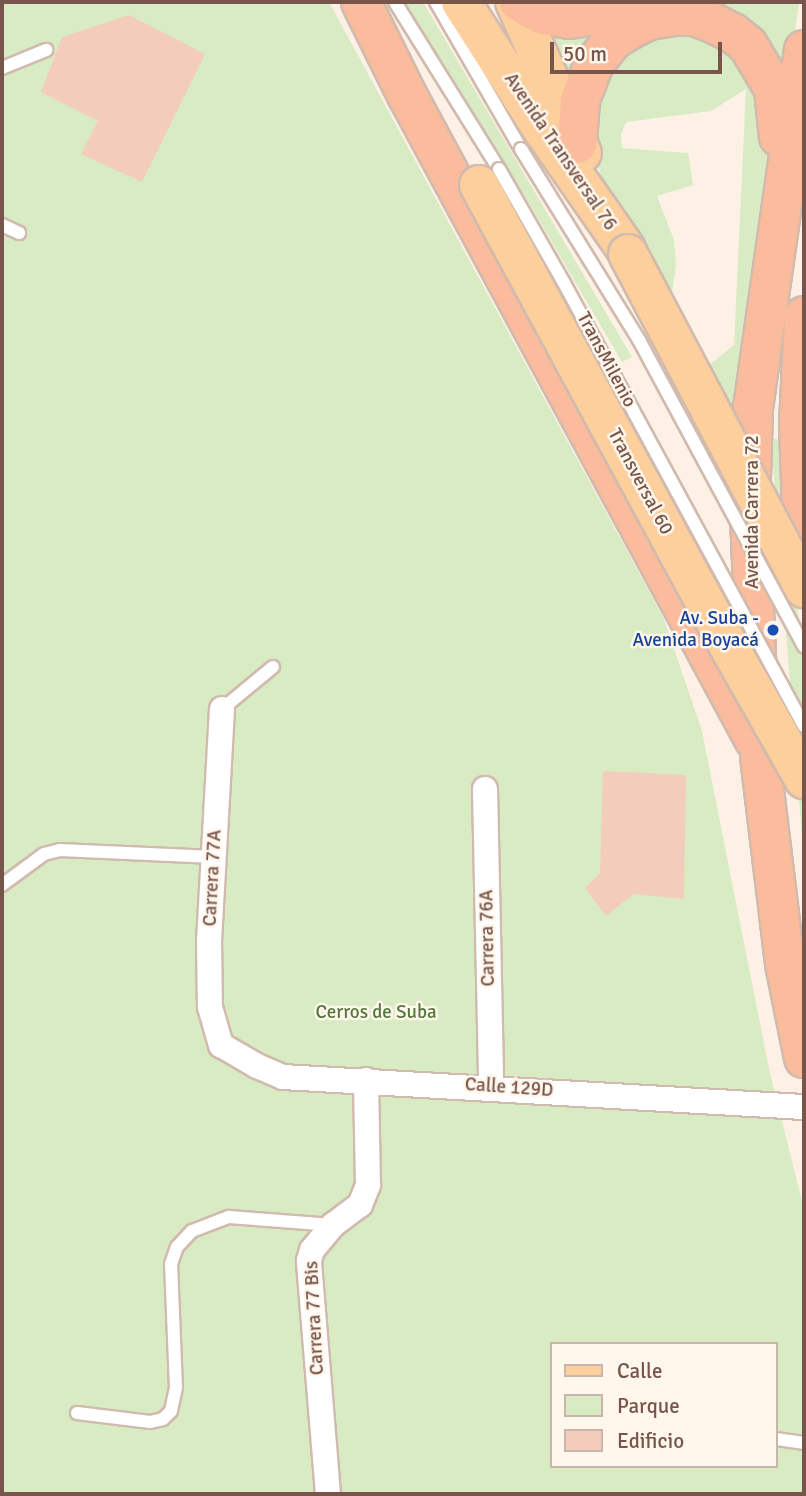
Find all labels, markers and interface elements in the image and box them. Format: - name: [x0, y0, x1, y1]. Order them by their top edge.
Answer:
- scale bar: [554, 28, 726, 72]
- text: 50 m: [563, 41, 607, 67]
- street label: Avenida Transversal 76: [499, 69, 621, 235]
- street label: TransMilenio: [571, 309, 641, 411]
- street label: Transversal 60: [603, 425, 677, 539]
- street label: Avenida Carrera 72: [742, 435, 764, 589]
- place label: Av. Suba - Avenida Boyacá: [633, 608, 759, 652]
- marker: Av. Suba - Avenida Boyacá: [765, 622, 781, 638]
- street label: Carrera 77A: [199, 829, 227, 927]
- street label: Carrera 76A: [476, 889, 500, 987]
- park label: Cerros de Suba: [315, 1002, 437, 1024]
- street label: Calle 129D: [464, 1074, 554, 1102]
- street label: Carrera 77 Bis: [301, 1260, 329, 1376]
- legend: [550, 1342, 778, 1468]
- text: Calle: [617, 1358, 663, 1384]
- text: Parque: [617, 1393, 680, 1419]
- text: Edificio: [617, 1428, 684, 1454]

